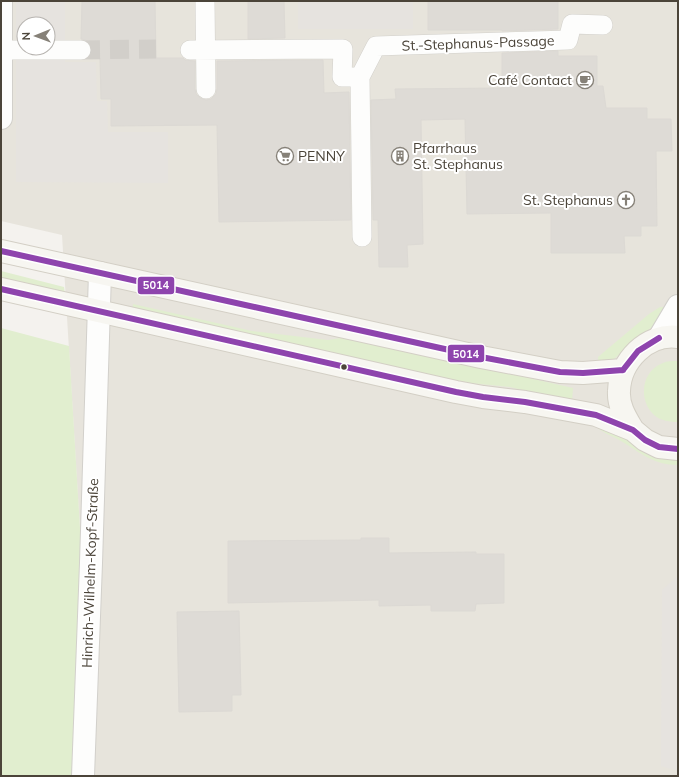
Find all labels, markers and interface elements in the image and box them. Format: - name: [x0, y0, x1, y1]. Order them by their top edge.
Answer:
- north arrow: [16, 16, 56, 56]
- street label: St.-Stephanus-Passage: [401, 31, 555, 55]
- text: N: [19, 32, 33, 40]
- cafe icon: Café Contact: [575, 70, 595, 90]
- place label: Café Contact: [488, 71, 572, 89]
- place label: Pfarrhaus St. Stephanus: [413, 139, 503, 173]
- supermarket icon: PENNY: [275, 146, 295, 166]
- building icon: Pfarrhaus St. Stephanus: [390, 146, 410, 166]
- place label: PENNY: [298, 147, 345, 165]
- church icon: St. Stephanus: [616, 190, 636, 210]
- place label: St. Stephanus: [523, 191, 613, 209]
- line badge: 5014: [137, 276, 175, 295]
- text: 5014: [143, 278, 170, 292]
- line badge: 5014: [447, 344, 485, 363]
- text: 5014: [453, 347, 480, 361]
- unlabelled marker: [339, 362, 349, 372]
- street label: Hinrich-Wilhelm-Kopf-Straße: [78, 478, 102, 668]

